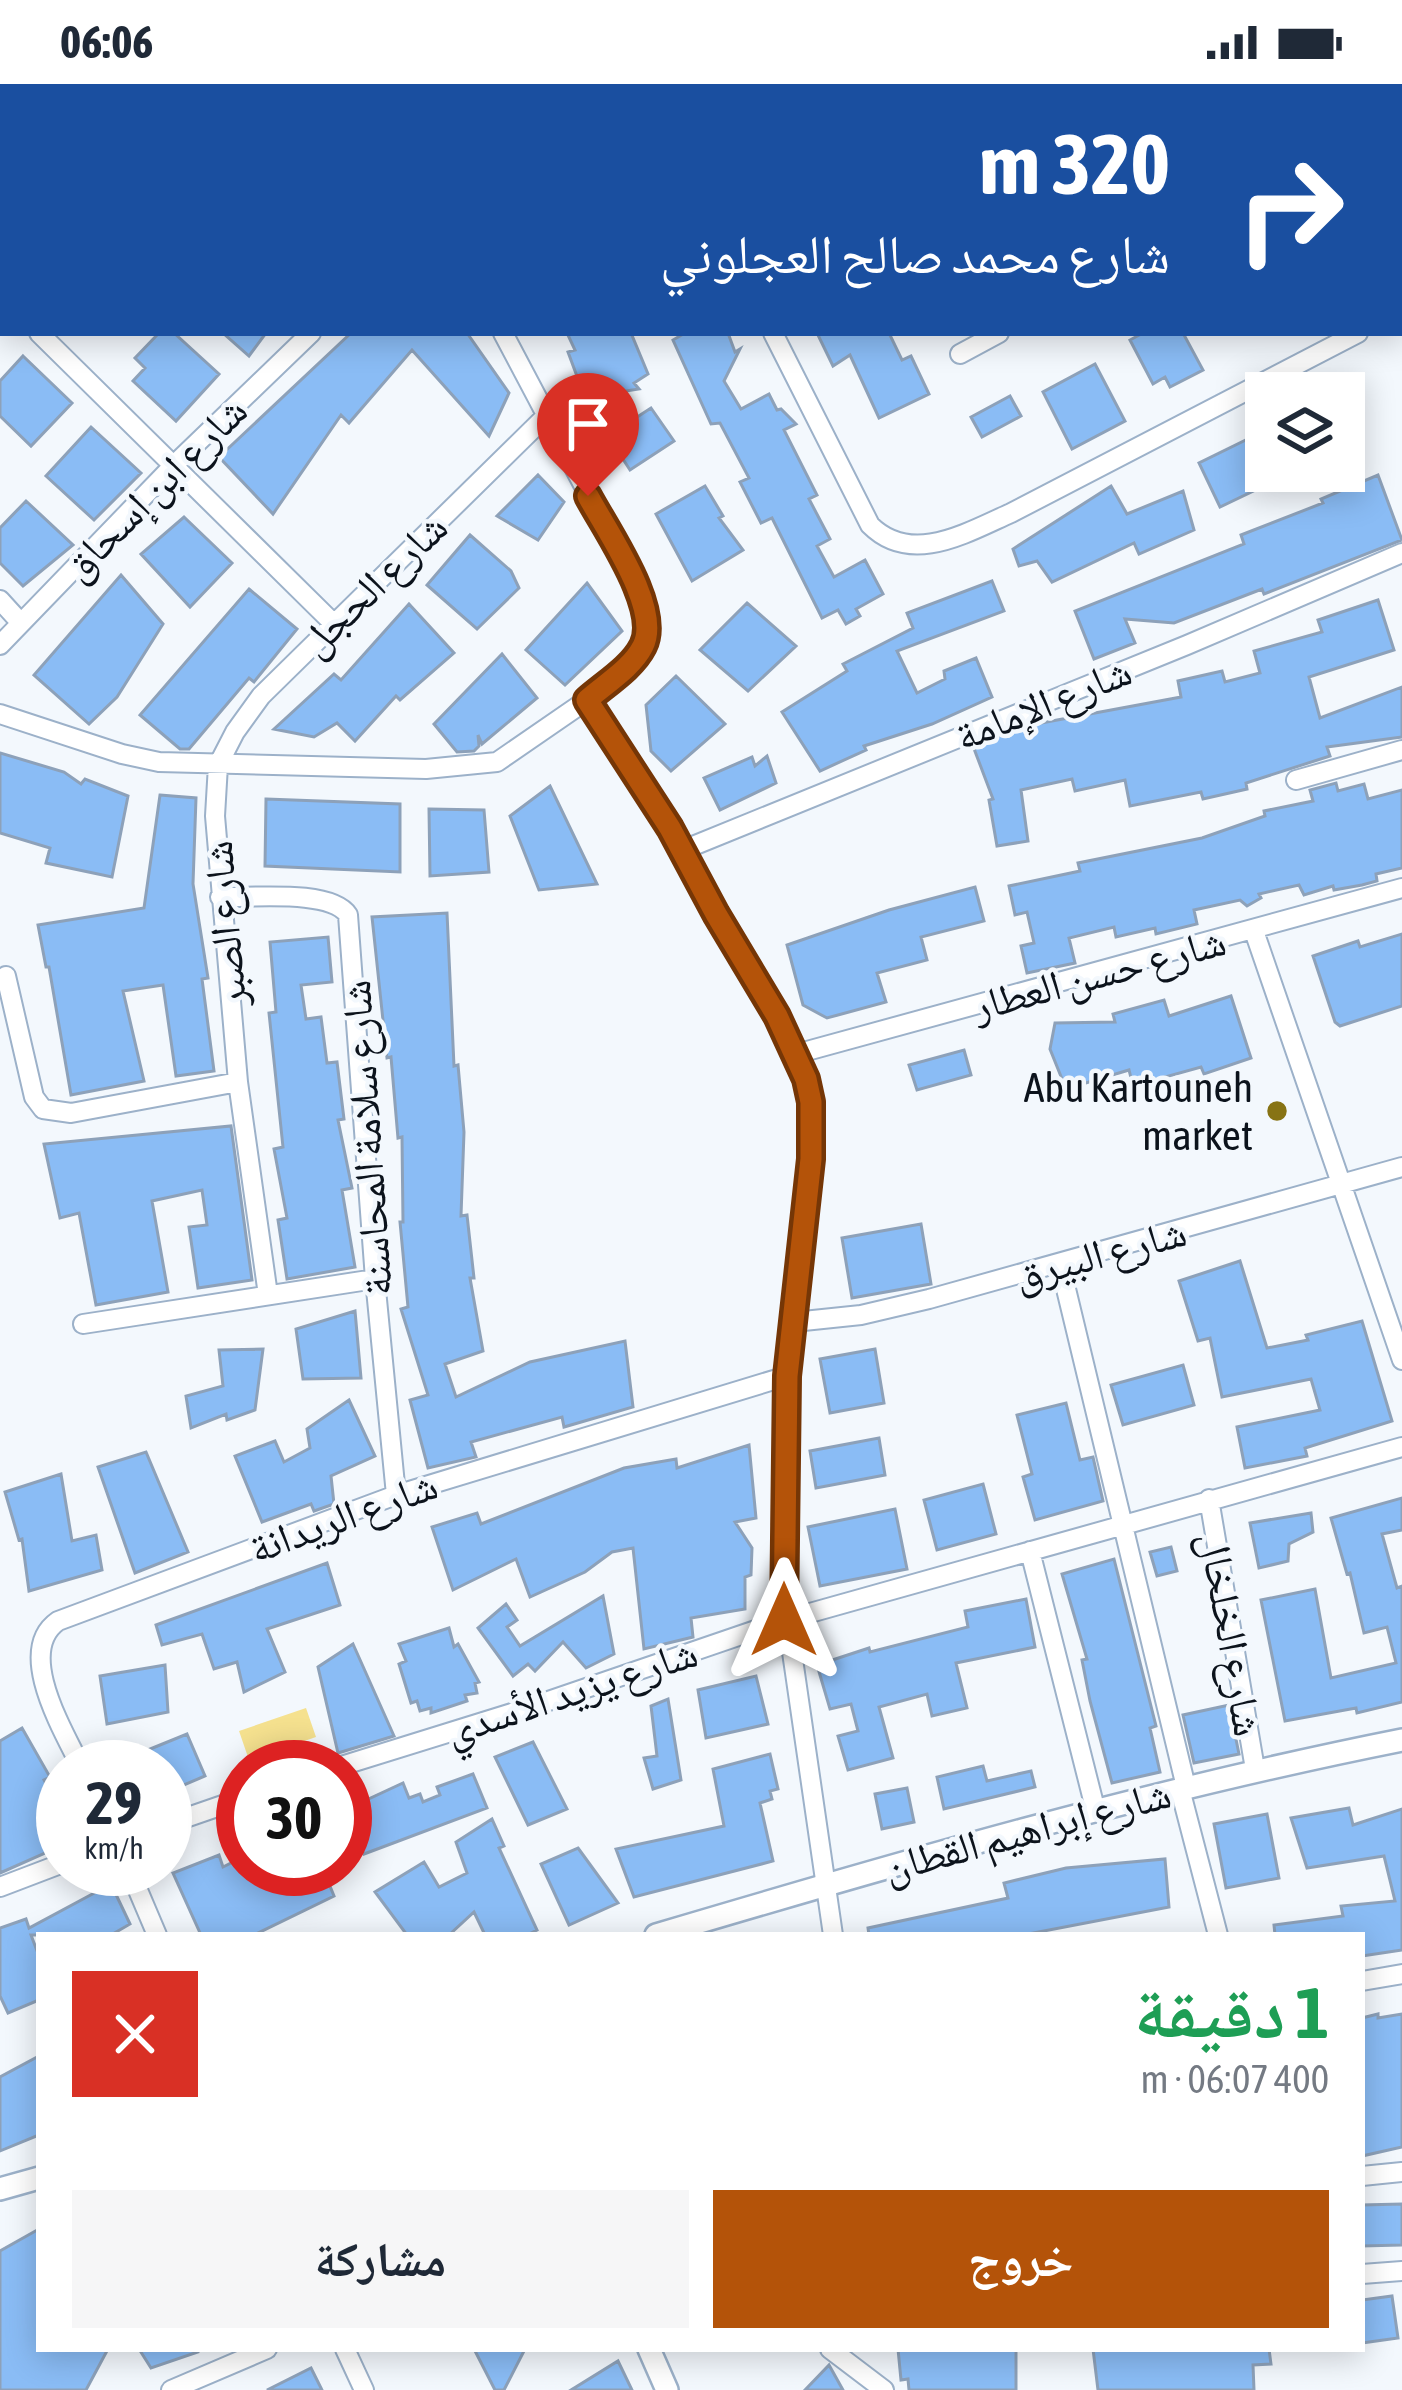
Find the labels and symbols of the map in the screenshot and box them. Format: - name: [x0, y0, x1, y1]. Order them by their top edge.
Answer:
- pin: [537, 373, 639, 496]
- street label: شارع ابن إسحاق: [52, 386, 258, 592]
- street label: شارع الحجل: [290, 502, 458, 668]
- street label: شارع الإمامة: [948, 646, 1139, 763]
- street label: شارع الصبر: [193, 839, 258, 1010]
- street label: شارع حسن العطار: [966, 916, 1232, 1033]
- street label: شارع سلامة المحاسنة: [331, 978, 404, 1298]
- place label: Abu Kartouneh market: [1024, 1063, 1253, 1159]
- marker: Abu Kartouneh market: [1264, 1098, 1290, 1124]
- street label: شارع البيرق: [1009, 1207, 1192, 1302]
- street label: شارع الريدانة: [243, 1460, 444, 1575]
- street label: شارع الخلخال: [1187, 1528, 1274, 1740]
- position arrow: [721, 1557, 847, 1683]
- street label: شارع يزيد الأسدي: [439, 1628, 706, 1764]
- speed limit sign: 30: [216, 1740, 372, 1896]
- street label: شارع إبراهيم القطان: [878, 1769, 1177, 1895]

